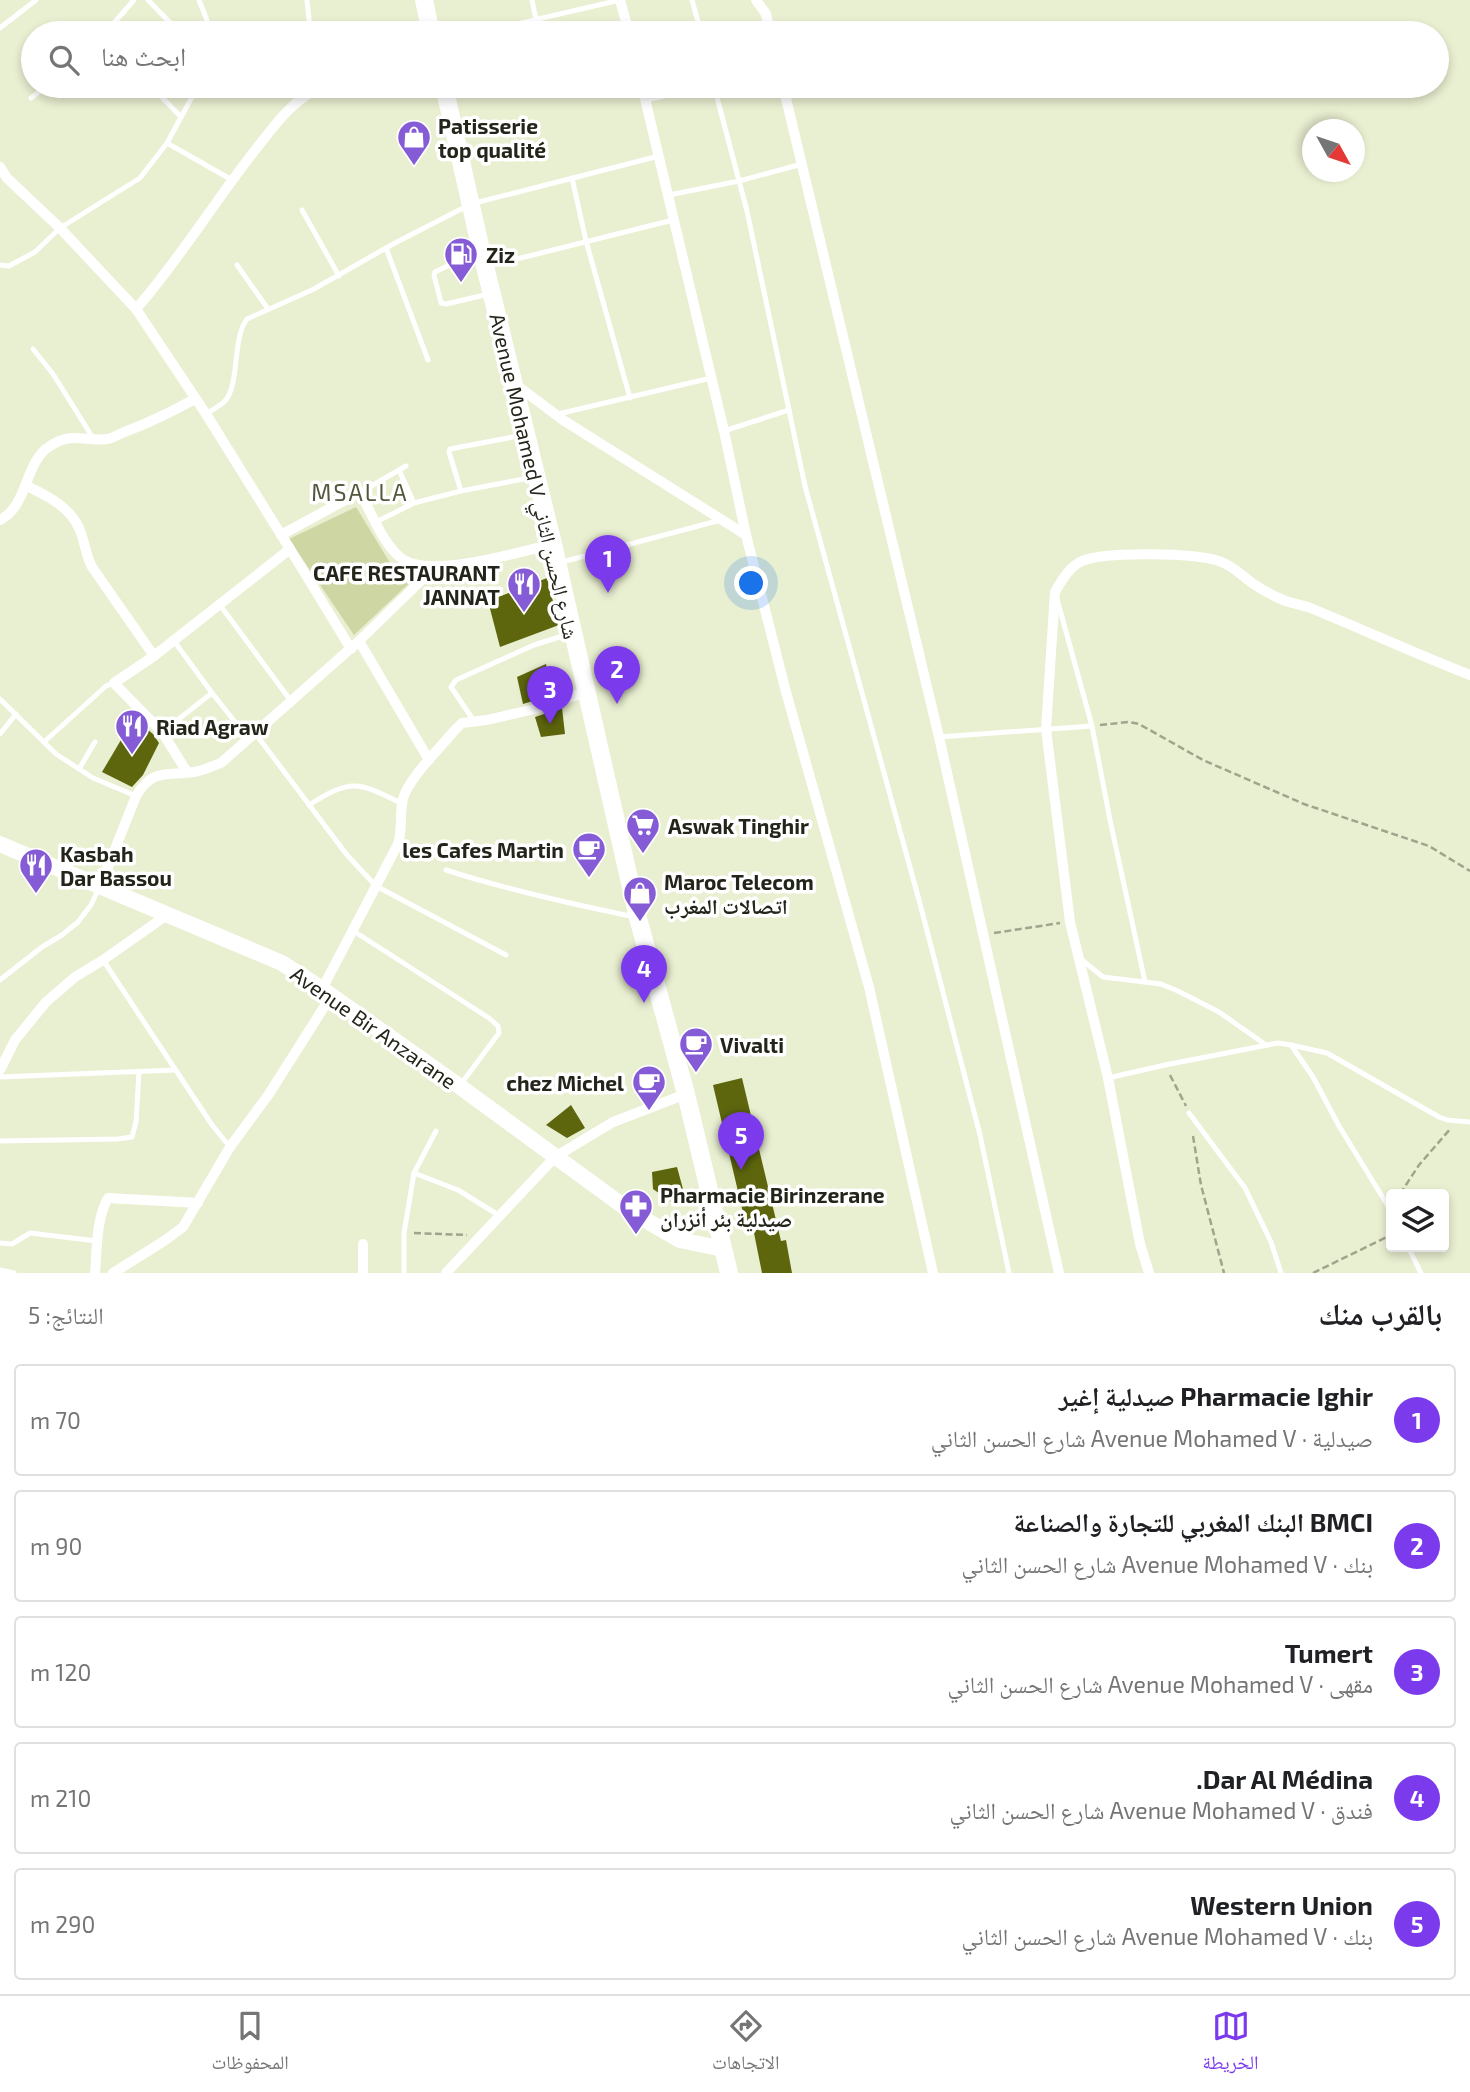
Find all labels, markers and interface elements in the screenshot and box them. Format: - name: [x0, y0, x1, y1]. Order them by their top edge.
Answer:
- search box: [21, 21, 1449, 98]
- text: ابحث هنا: [101, 40, 186, 71]
- icon: search: [45, 41, 83, 79]
- place label: Patisserie top qualité: [438, 113, 546, 162]
- shop icon: Patisserie top qualité: [395, 118, 433, 167]
- north arrow: [1302, 119, 1365, 182]
- fuel station icon: Ziz: [442, 235, 480, 284]
- place label: Ziz: [486, 242, 515, 267]
- street label: Avenue Mohamed V شارع الحسن الثاني: [480, 311, 585, 642]
- district label: MSALLA: [311, 478, 409, 506]
- pin: 1: [585, 535, 631, 593]
- place label: CAFE RESTAURANT JANNAT: [313, 560, 500, 609]
- restaurant icon: CAFE RESTAURANT JANNAT: [505, 565, 543, 614]
- your location: [734, 566, 768, 600]
- pin: 2: [594, 646, 640, 704]
- pin: 3: [527, 666, 573, 724]
- restaurant icon: Riad Agraw: [113, 707, 151, 756]
- place label: Riad Agraw: [156, 714, 269, 739]
- supermarket icon: Aswak Tinghir: [624, 806, 662, 855]
- place label: Aswak Tinghir: [668, 813, 809, 838]
- cafe icon: les Cafes Martin: [570, 830, 608, 879]
- place label: les Cafes Martin: [402, 837, 564, 862]
- place label: Kasbah Dar Bassou: [60, 841, 172, 890]
- restaurant icon: Kasbah Dar Bassou: [17, 846, 55, 895]
- place label: Maroc Telecom اتصالات المغرب: [664, 869, 814, 919]
- shop icon: Maroc Telecom اتصالات المغرب: [621, 874, 659, 923]
- pin: 4: [621, 945, 667, 1003]
- street label: Avenue Bir Anzarane: [286, 960, 462, 1094]
- cafe icon: Vivalti: [677, 1025, 715, 1074]
- place label: Vivalti: [720, 1032, 784, 1057]
- cafe icon: chez Michel: [630, 1063, 668, 1112]
- place label: chez Michel: [506, 1070, 624, 1095]
- pin: 5: [718, 1112, 764, 1170]
- place label: Pharmacie Birinzerane صيدلية بئر أنزران: [660, 1182, 885, 1232]
- pharmacy icon: Pharmacie Birinzerane صيدلية بئر أنزران: [617, 1187, 655, 1236]
- map controls: [1386, 1189, 1449, 1252]
- button: layers: [1386, 1189, 1449, 1252]
- text: بالقرب منك: [1318, 1295, 1442, 1331]
- text: النتائج: 5: [28, 1301, 104, 1329]
- text: Pharmacie Ighir صيدلية إغير: [1059, 1380, 1373, 1411]
- text: 70 m: [30, 1406, 81, 1434]
- text: 1: [1412, 1406, 1422, 1434]
- text: صيدلية · Avenue Mohamed V شارع الحسن الثاني: [931, 1424, 1373, 1452]
- text: BMCI البنك المغربي للتجارة والصناعة: [1013, 1506, 1373, 1537]
- text: 90 m: [30, 1532, 82, 1560]
- text: 2: [1410, 1532, 1424, 1560]
- text: بنك · Avenue Mohamed V شارع الحسن الثاني: [962, 1550, 1373, 1578]
- text: Tumert: [1285, 1637, 1373, 1668]
- text: 120 m: [30, 1658, 91, 1686]
- text: 3: [1410, 1658, 1424, 1686]
- text: مقهى · Avenue Mohamed V شارع الحسن الثاني: [948, 1670, 1373, 1698]
- text: Dar Al Médina.: [1196, 1763, 1373, 1794]
- text: 210 m: [30, 1784, 91, 1812]
- text: 4: [1410, 1784, 1424, 1812]
- text: فندق · Avenue Mohamed V شارع الحسن الثاني: [949, 1796, 1373, 1824]
- text: Western Union: [1190, 1889, 1373, 1920]
- text: 290 m: [30, 1910, 95, 1938]
- text: 5: [1411, 1910, 1423, 1938]
- text: بنك · Avenue Mohamed V شارع الحسن الثاني: [962, 1922, 1373, 1950]
- tab: المحفوظات: [212, 2007, 289, 2081]
- tab: الاتجاهات: [712, 2007, 779, 2081]
- tab: الخريطة: [1203, 2007, 1258, 2081]

